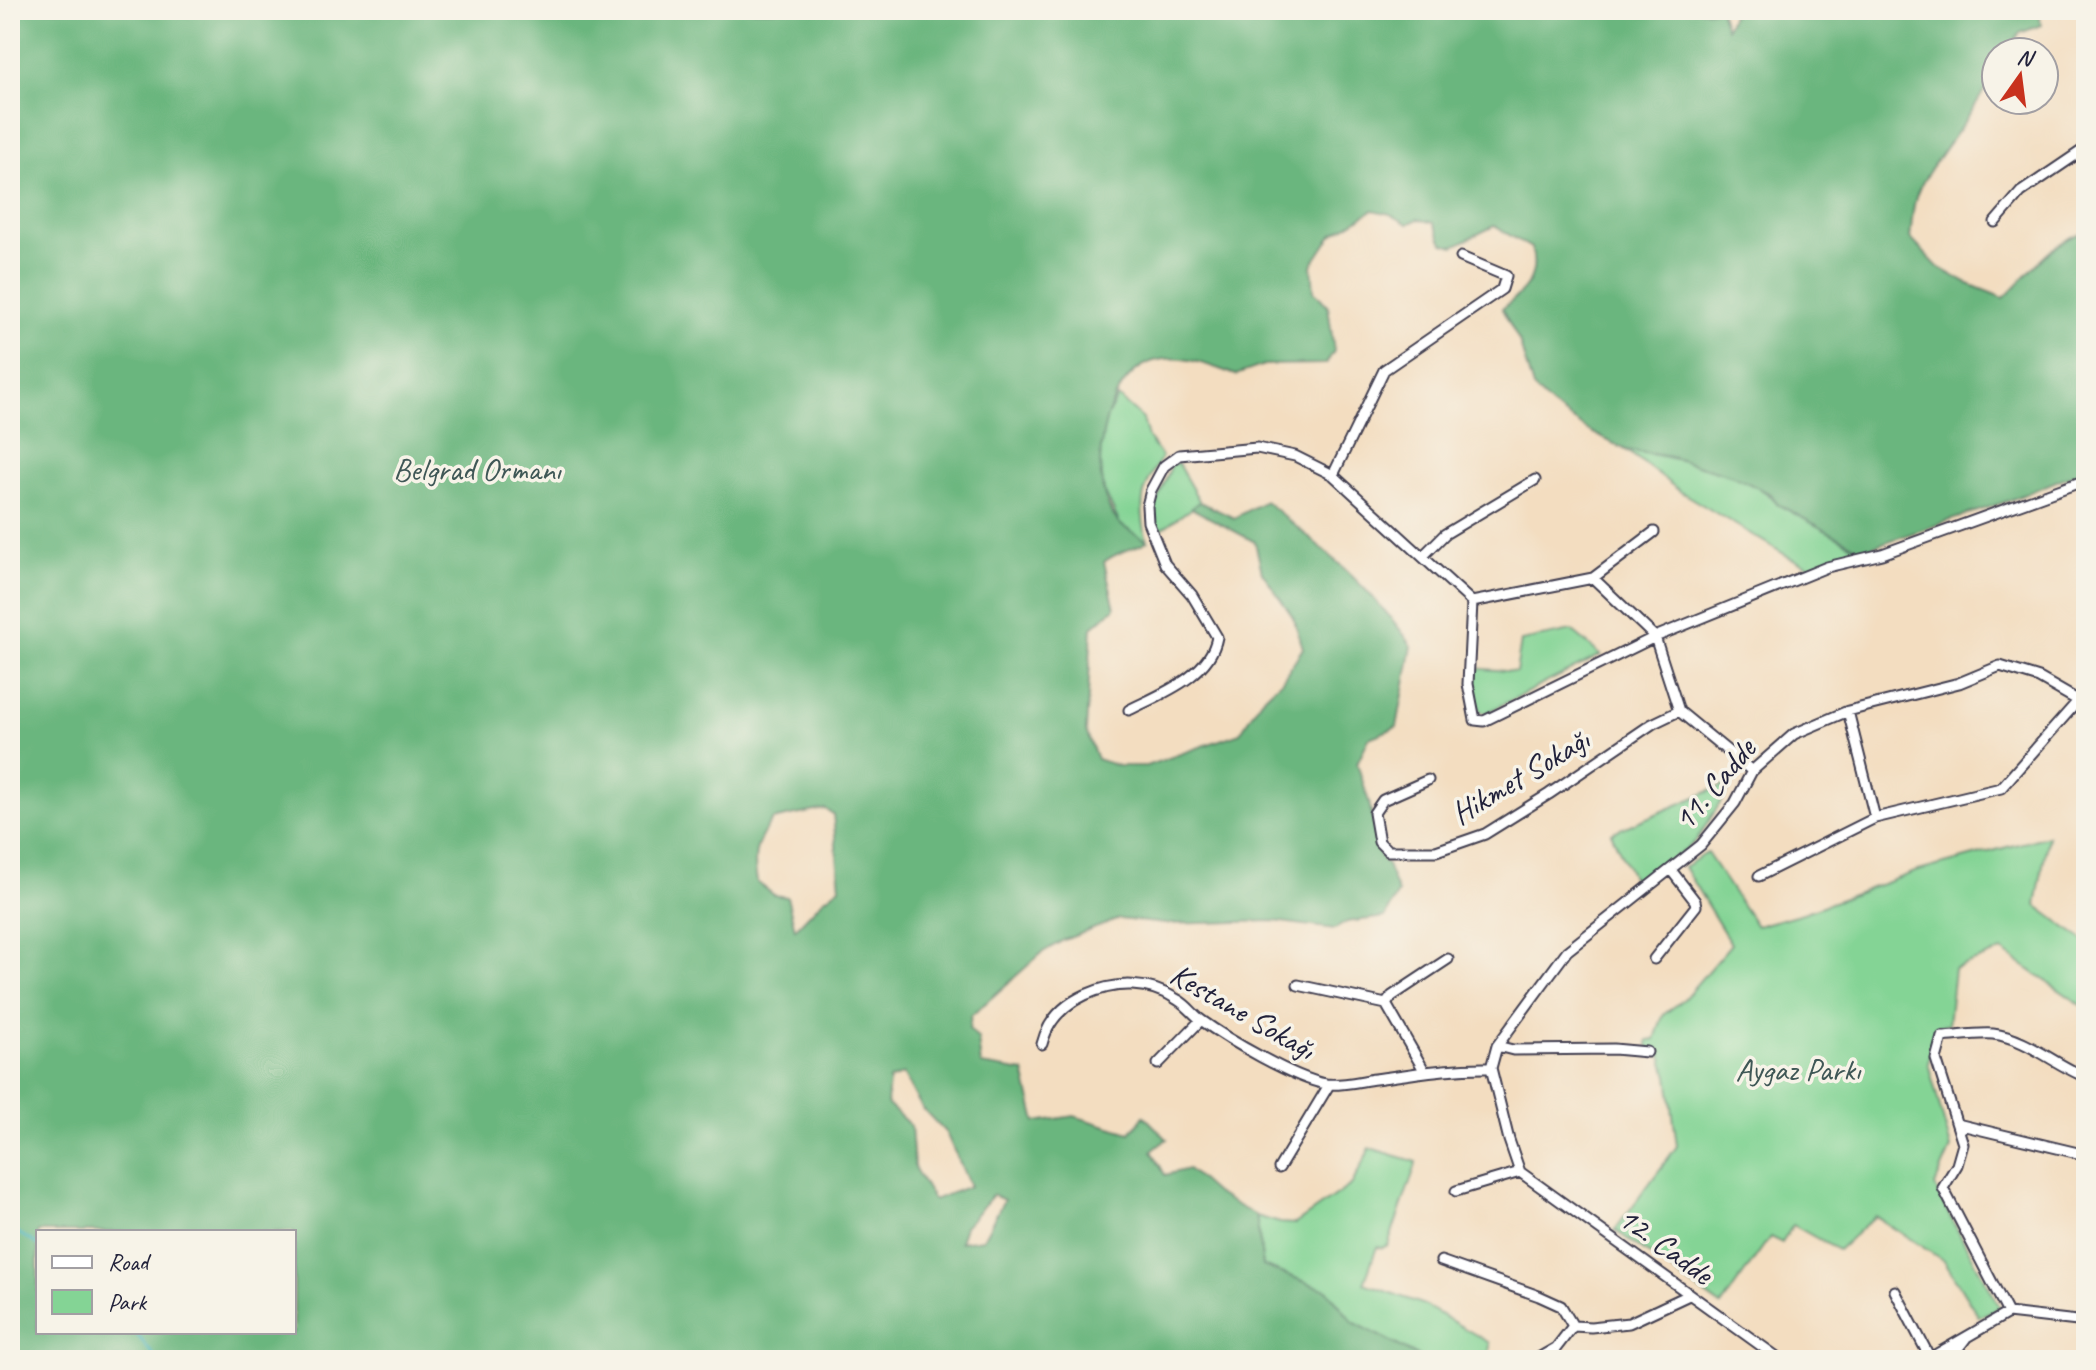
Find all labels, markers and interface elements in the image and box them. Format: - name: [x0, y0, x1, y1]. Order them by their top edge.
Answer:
- north arrow: [1980, 36, 2060, 116]
- text: N: [2015, 42, 2038, 74]
- park label: Belgrad Ormanı: [393, 449, 563, 490]
- street label: Hikmet Sokağı: [1444, 718, 1599, 834]
- street label: 11. Cadde: [1664, 728, 1766, 839]
- street label: Kestane Sokağı: [1163, 954, 1324, 1070]
- park label: Aygaz Parkı: [1735, 1049, 1863, 1090]
- street label: 12. Cadde: [1610, 1197, 1723, 1295]
- legend: [36, 1230, 296, 1334]
- text: Road: [108, 1247, 152, 1277]
- text: Park: [108, 1287, 148, 1317]

